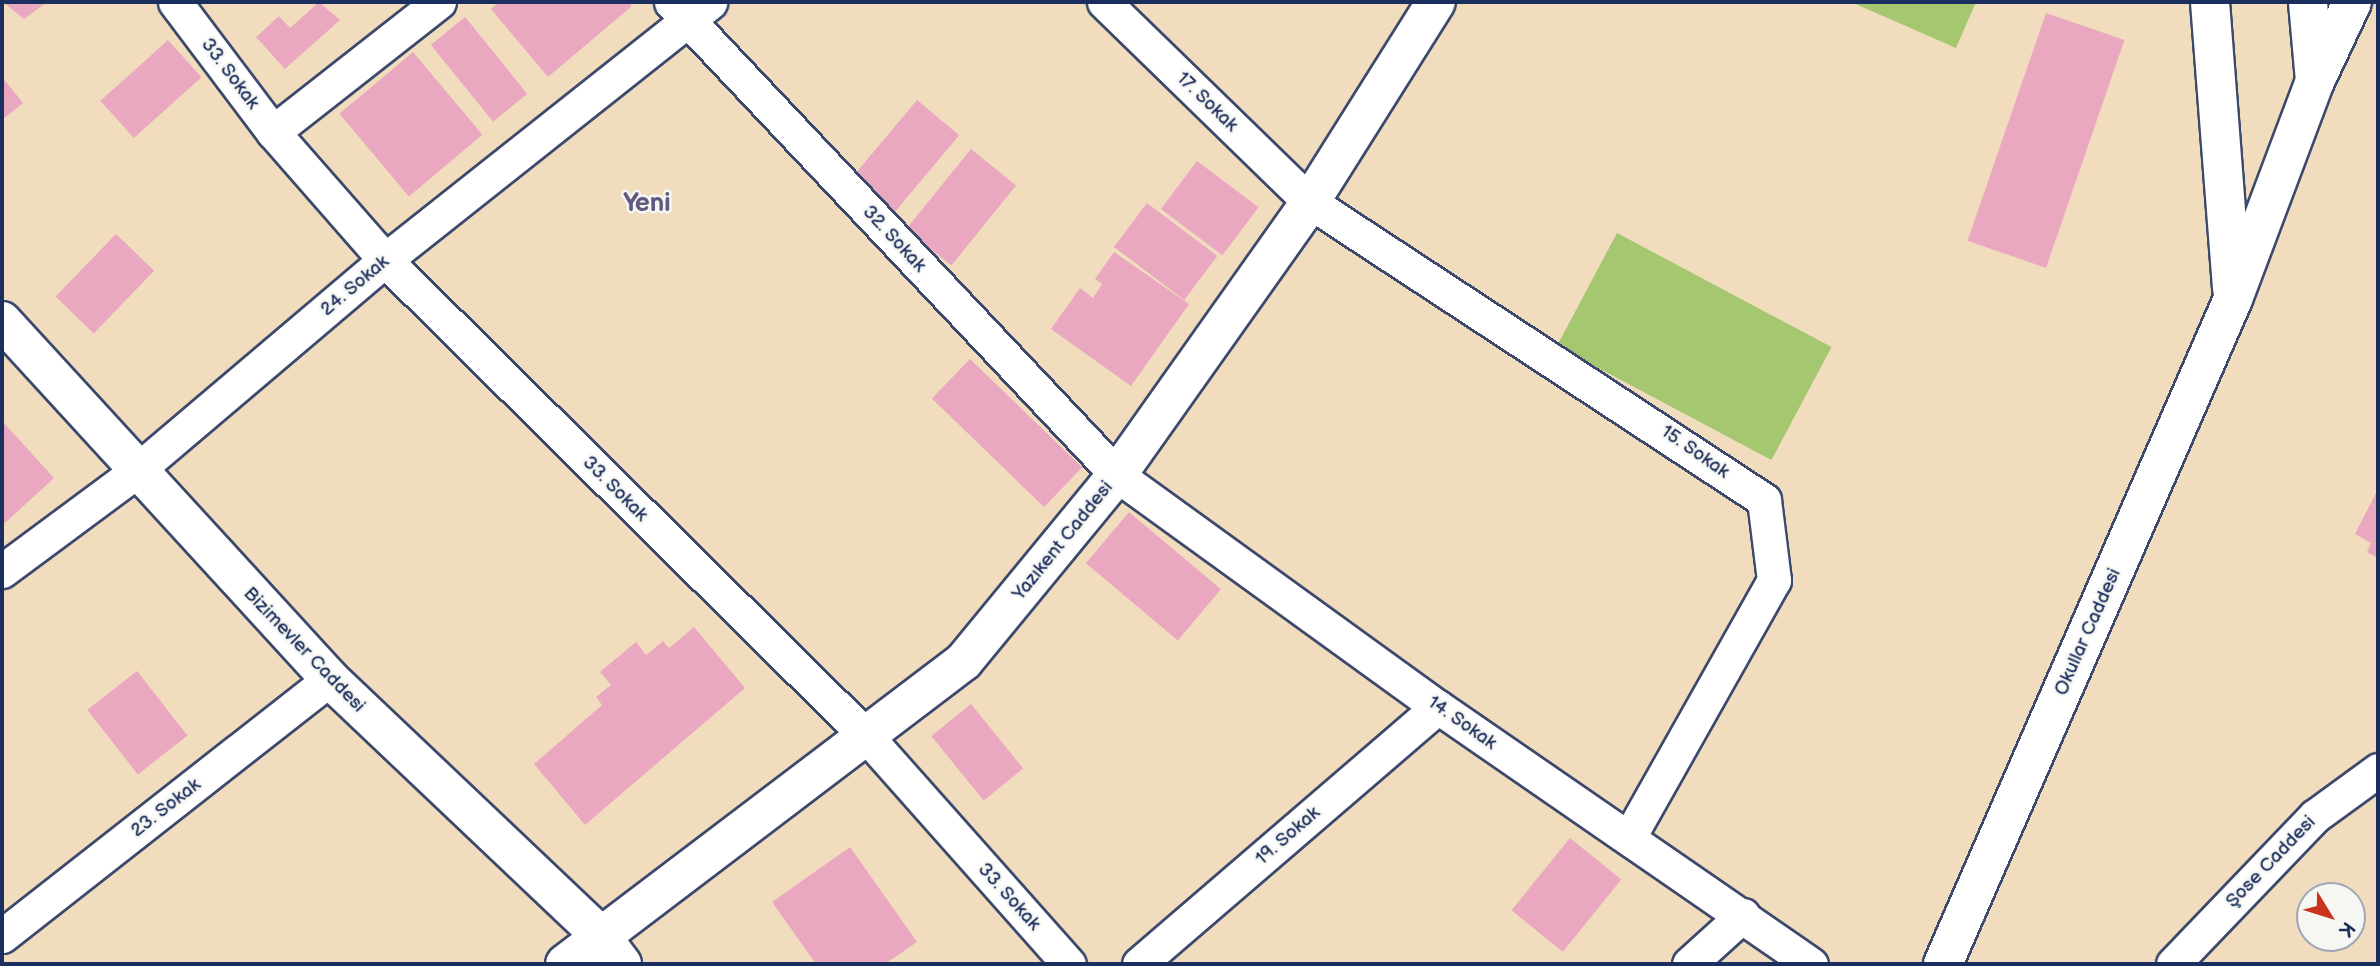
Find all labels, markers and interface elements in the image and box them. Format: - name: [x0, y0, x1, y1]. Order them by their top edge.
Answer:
- street label: 33. Sokak: [196, 34, 264, 114]
- street label: 17. Sokak: [1171, 67, 1243, 137]
- district label: Yeni: [623, 188, 671, 220]
- street label: 32. Sokak: [857, 201, 931, 277]
- street label: 24. Sokak: [316, 251, 394, 321]
- street label: 15. Sokak: [1656, 420, 1734, 484]
- street label: 33. Sokak: [577, 451, 653, 527]
- street label: Yazıkent Caddesi: [1008, 477, 1118, 605]
- street label: Okullar Caddesi: [2050, 565, 2126, 699]
- street label: Bizimevler Caddesi: [238, 583, 370, 717]
- street label: 14. Sokak: [1423, 691, 1501, 755]
- street label: 23. Sokak: [126, 774, 206, 842]
- street label: 19. Sokak: [1251, 802, 1325, 870]
- street label: Şose Caddesi: [2221, 811, 2321, 913]
- street label: 33. Sokak: [973, 858, 1045, 936]
- north arrow: [2296, 882, 2366, 952]
- text: K: [2333, 917, 2359, 941]

